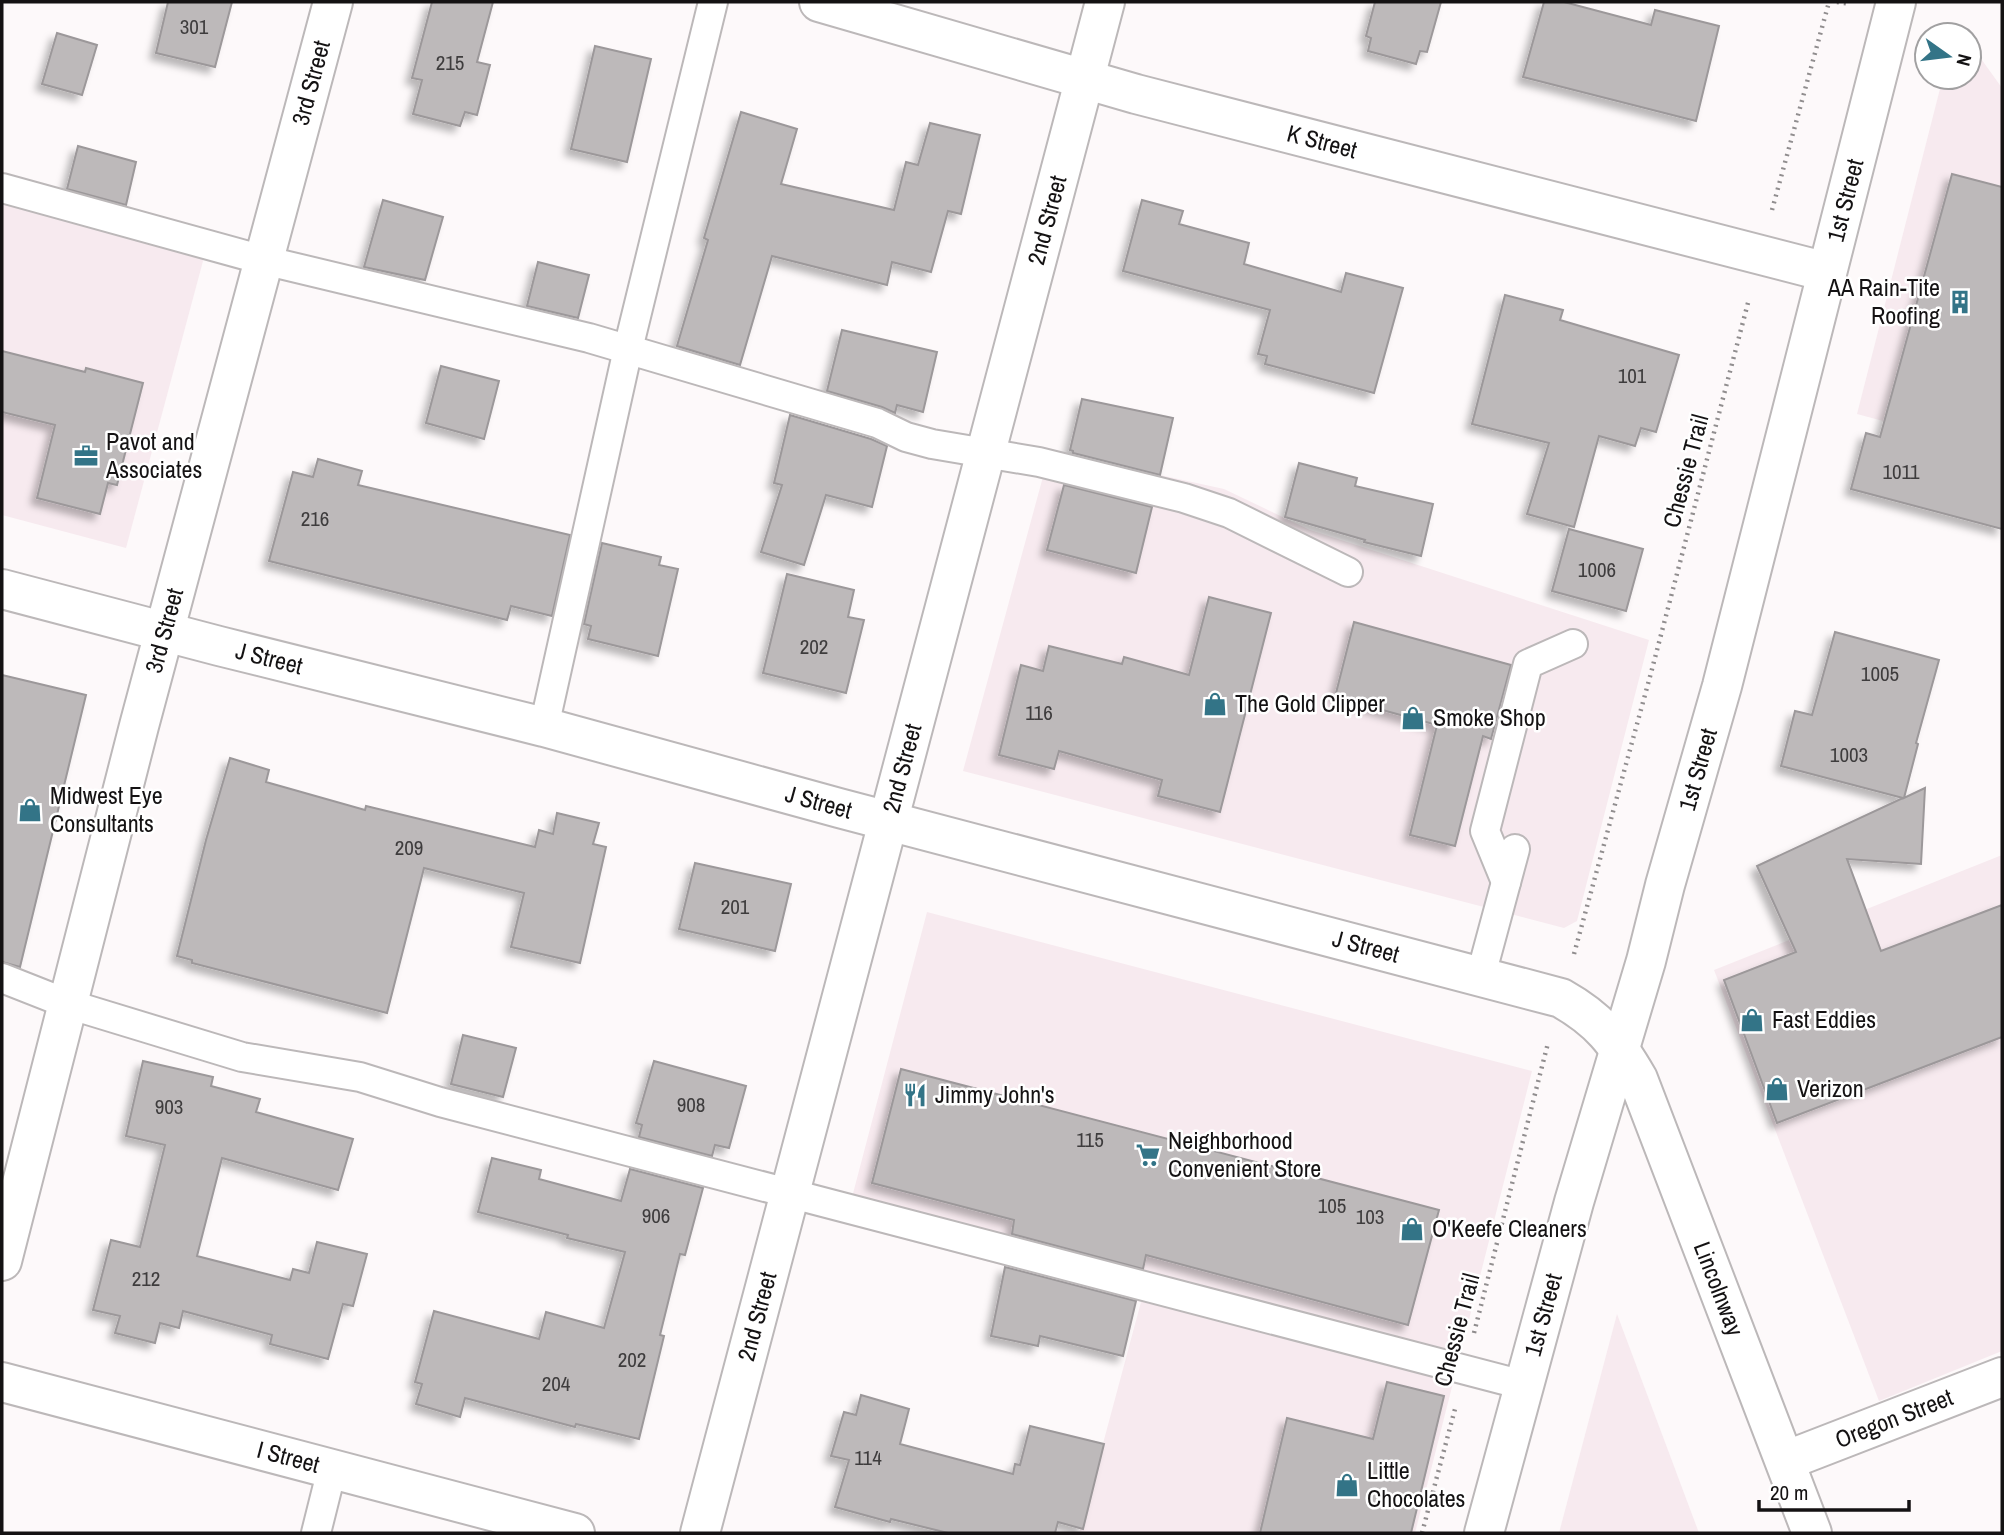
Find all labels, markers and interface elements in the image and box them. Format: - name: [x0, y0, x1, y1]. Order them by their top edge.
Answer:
- house number: 301: [180, 12, 209, 41]
- north arrow: [1913, 21, 1983, 91]
- street label: 3rd Street: [284, 36, 337, 129]
- house number: 215: [436, 48, 464, 77]
- text: N: [1951, 52, 1978, 69]
- street label: K Street: [1284, 117, 1361, 165]
- street label: 1st Street: [1819, 155, 1871, 245]
- street label: 2nd Street: [1019, 171, 1074, 268]
- place label: AA Rain-Tite Roofing: [1827, 271, 1940, 331]
- building icon: AA Rain-Tite Roofing: [1946, 288, 1974, 316]
- house number: 101: [1618, 361, 1647, 390]
- street label: Chessie Trail: [1655, 411, 1715, 531]
- place label: Pavot and Associates: [105, 425, 202, 485]
- office icon: Pavot and Associates: [72, 442, 100, 470]
- house number: 1011: [1882, 457, 1920, 486]
- house number: 216: [301, 504, 329, 533]
- house number: 1006: [1578, 555, 1616, 584]
- street label: 3rd Street: [137, 584, 190, 676]
- house number: 202: [800, 632, 828, 661]
- street label: J Street: [233, 634, 307, 681]
- house number: 1005: [1861, 659, 1899, 688]
- place label: The Gold Clipper: [1235, 687, 1385, 719]
- shop icon: The Gold Clipper: [1201, 690, 1229, 718]
- house number: 116: [1025, 698, 1053, 727]
- place label: Smoke Shop: [1433, 701, 1546, 733]
- shop icon: Smoke Shop: [1399, 704, 1427, 732]
- street label: 2nd Street: [874, 720, 929, 816]
- street label: 1st Street: [1670, 724, 1724, 814]
- house number: 1003: [1830, 740, 1868, 769]
- street label: J Street: [782, 777, 856, 826]
- place label: Midwest Eye Consultants: [50, 779, 163, 839]
- shop icon: Midwest Eye Consultants: [16, 796, 44, 824]
- house number: 209: [395, 833, 423, 862]
- house number: 201: [721, 892, 750, 921]
- street label: J Street: [1329, 922, 1404, 970]
- place label: Fast Eddies: [1772, 1003, 1876, 1035]
- shop icon: Fast Eddies: [1738, 1006, 1766, 1034]
- place label: Verizon: [1797, 1072, 1864, 1104]
- shop icon: Verizon: [1763, 1075, 1791, 1103]
- place label: Jimmy John's: [935, 1078, 1055, 1110]
- restaurant icon: Jimmy John's: [901, 1081, 929, 1109]
- house number: 908: [677, 1090, 705, 1119]
- house number: 903: [155, 1092, 183, 1121]
- place label: Neighborhood Convenient Store: [1168, 1124, 1321, 1184]
- house number: 115: [1076, 1125, 1104, 1154]
- supermarket icon: Neighborhood Convenient Store: [1134, 1141, 1162, 1169]
- house number: 105: [1318, 1191, 1346, 1220]
- house number: 906: [642, 1201, 670, 1230]
- house number: 103: [1356, 1202, 1384, 1231]
- place label: O'Keefe Cleaners: [1432, 1212, 1587, 1244]
- shop icon: O'Keefe Cleaners: [1398, 1215, 1426, 1243]
- street label: Lincolnway: [1687, 1237, 1752, 1340]
- house number: 212: [132, 1264, 160, 1293]
- street label: 2nd Street: [729, 1268, 784, 1364]
- street label: 1st Street: [1516, 1269, 1569, 1360]
- street label: Chessie Trail: [1426, 1270, 1486, 1390]
- house number: 202: [618, 1345, 646, 1374]
- house number: 204: [542, 1369, 571, 1398]
- street label: Oregon Street: [1830, 1380, 1958, 1455]
- street label: I Street: [254, 1433, 324, 1480]
- house number: 114: [854, 1443, 882, 1472]
- place label: Little Chocolates: [1367, 1454, 1465, 1514]
- scale bar: [1759, 1468, 1910, 1512]
- shop icon: Little Chocolates: [1333, 1471, 1361, 1499]
- text: 20 m: [1770, 1478, 1808, 1507]

